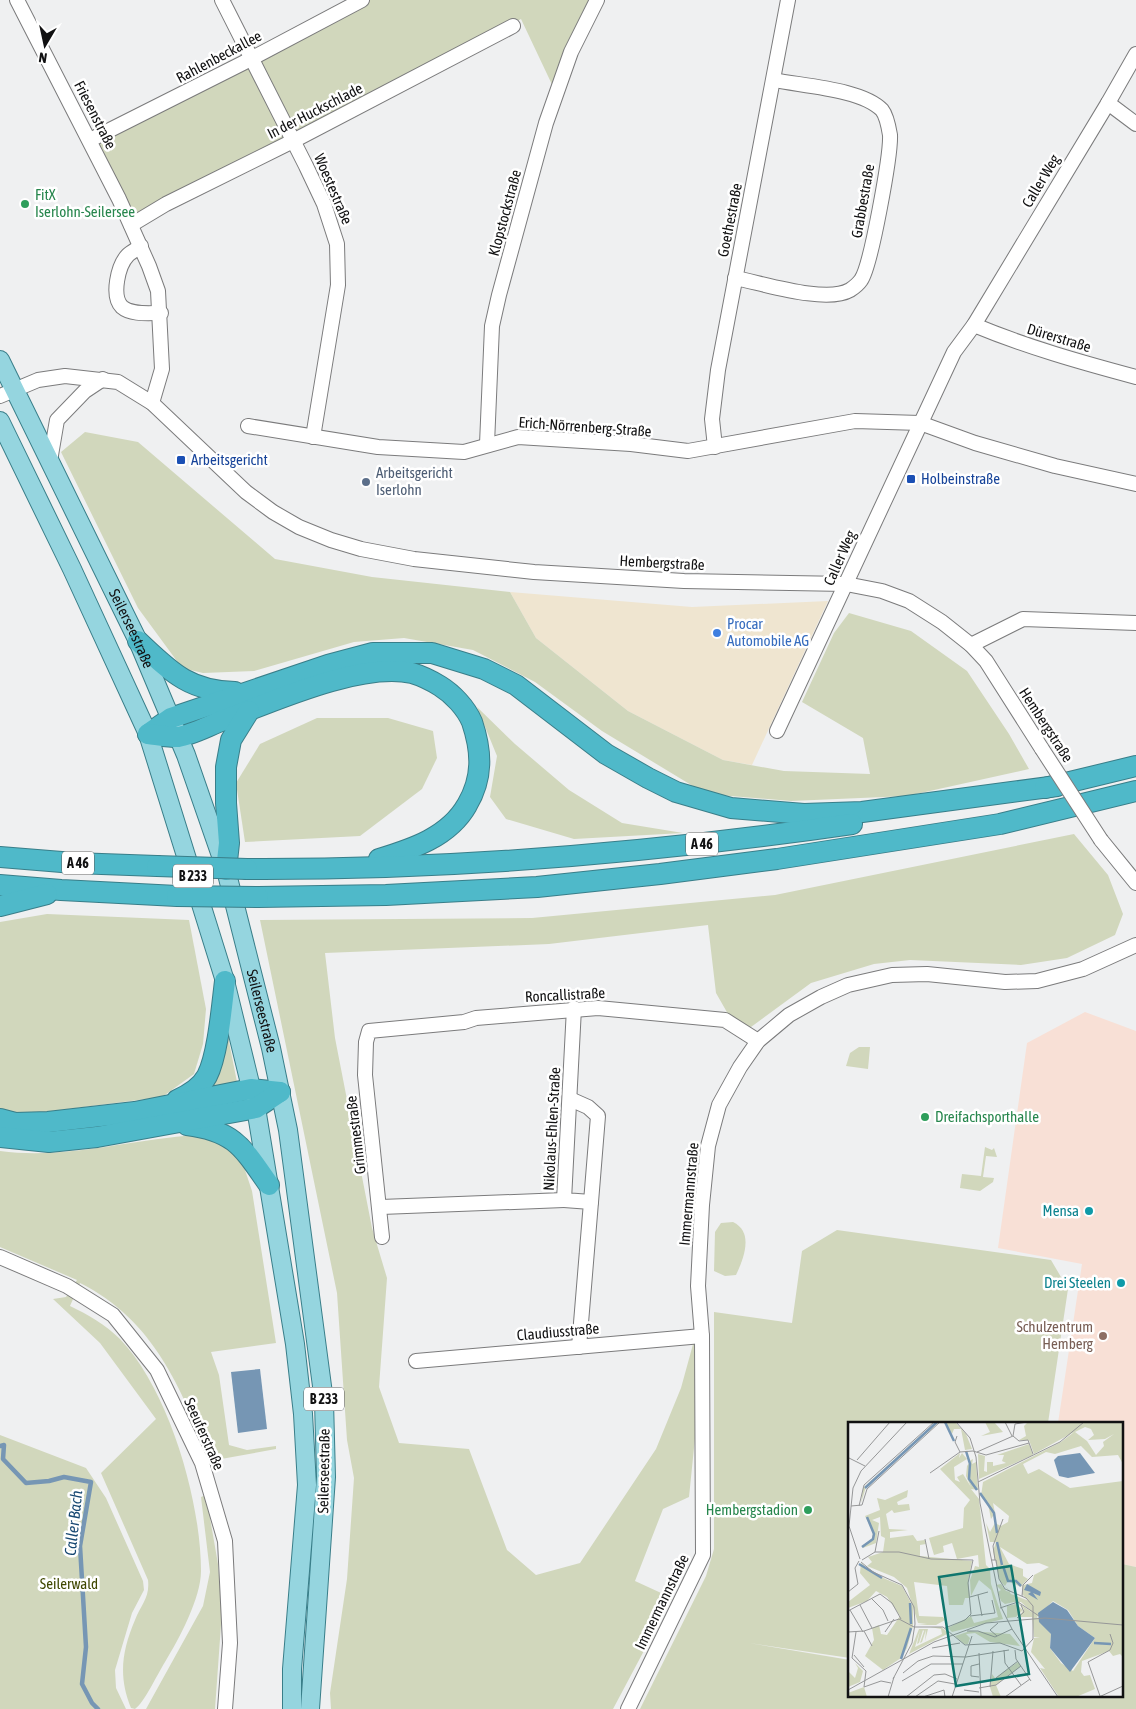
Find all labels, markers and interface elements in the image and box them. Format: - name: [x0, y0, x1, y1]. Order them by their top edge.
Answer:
- north arrow: [20, 20, 70, 70]
- street label: Rahlenbeckallee: [173, 27, 264, 86]
- text: N: [38, 49, 48, 66]
- street label: Friesenstraße: [71, 78, 120, 152]
- street label: In der Huckschlade: [264, 79, 365, 142]
- street label: Woestestraße: [311, 151, 356, 227]
- street label: Caller Weg: [1018, 151, 1063, 210]
- street label: Grabbestraße: [848, 162, 877, 239]
- street label: Klopstockstraße: [485, 168, 524, 258]
- street label: Goethestraße: [714, 181, 745, 258]
- place label: FitX Iserlohn-Seilersee: [35, 186, 135, 220]
- marker: FitX Iserlohn-Seilersee: [19, 198, 31, 210]
- street label: Dürerstraße: [1025, 320, 1093, 355]
- street label: Erich-Nörrenberg-Straße: [518, 413, 652, 440]
- place label: Arbeitsgericht: [191, 451, 268, 468]
- marker: Arbeitsgericht: [175, 454, 187, 466]
- place label: Arbeitsgericht Iserlohn: [376, 464, 453, 498]
- place label: Holbeinstraße: [921, 470, 1000, 487]
- marker: Holbeinstraße: [905, 473, 917, 485]
- marker: Arbeitsgericht Iserlohn: [360, 476, 372, 488]
- street label: Caller Weg: [820, 527, 859, 588]
- street label: Hembergstraße: [619, 552, 705, 573]
- street label: Seilerseestraße: [106, 586, 157, 671]
- place label: Procar Automobile AG: [727, 615, 809, 649]
- marker: Procar Automobile AG: [711, 627, 723, 639]
- street label: Hembergstraße: [1016, 684, 1077, 765]
- road number: A 46: [686, 832, 718, 856]
- road number: A 46: [62, 851, 94, 874]
- road number: B 233: [173, 864, 213, 888]
- street label: Seilerseestraße: [243, 968, 281, 1054]
- street label: Roncallistraße: [524, 984, 606, 1005]
- street label: Nikolaus-Ehlen-Straße: [540, 1067, 563, 1191]
- street label: Grimmestraße: [342, 1095, 369, 1175]
- place label: Dreifachsporthalle: [935, 1108, 1039, 1125]
- marker: Dreifachsporthalle: [919, 1111, 931, 1123]
- street label: Immermannstraße: [676, 1141, 701, 1246]
- place label: Mensa: [1043, 1202, 1079, 1219]
- marker: Mensa: [1083, 1205, 1095, 1217]
- place label: Drei Steelen: [1044, 1274, 1111, 1291]
- marker: Drei Steelen: [1115, 1277, 1127, 1289]
- place label: Schulzentrum Hemberg: [1017, 1318, 1094, 1352]
- street label: Claudiusstraße: [516, 1319, 600, 1344]
- marker: Schulzentrum Hemberg: [1097, 1330, 1109, 1342]
- road number: B 233: [304, 1388, 344, 1410]
- street label: Seeuferstraße: [181, 1395, 228, 1473]
- inset map: [848, 1422, 1124, 1696]
- street label: Seilerseestraße: [314, 1428, 333, 1514]
- water label: Caller Bach: [61, 1489, 85, 1557]
- place label: Hembergstadion: [706, 1501, 798, 1518]
- marker: Hembergstadion: [802, 1504, 814, 1516]
- street label: Immermannstraße: [631, 1551, 692, 1652]
- park label: Seilerwald: [40, 1575, 98, 1592]

